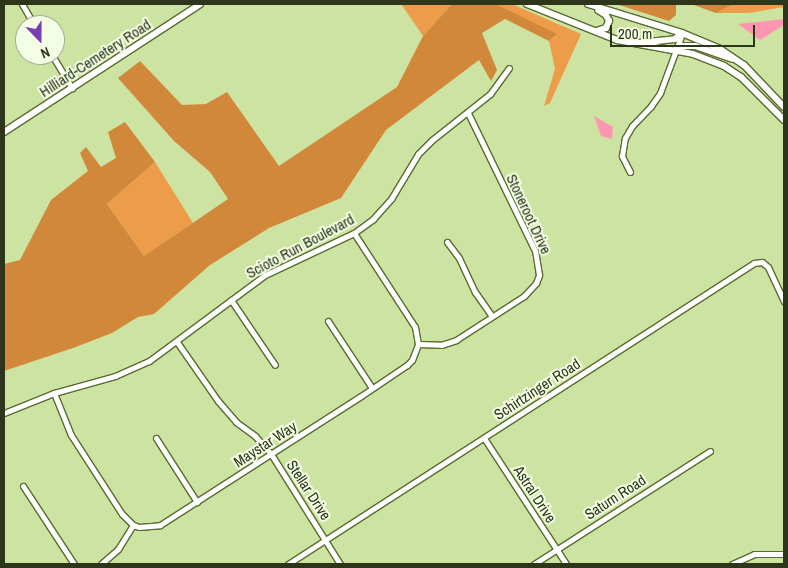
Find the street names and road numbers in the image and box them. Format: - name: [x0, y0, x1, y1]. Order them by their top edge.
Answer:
- street label: Hilliard-Cemetery Road: [36, 15, 154, 101]
- street label: Stoneroot Drive: [503, 171, 555, 257]
- street label: Scioto Run Boulevard: [243, 210, 357, 282]
- street label: Schirtzinger Road: [491, 354, 583, 424]
- street label: Maystar Way: [230, 417, 300, 471]
- street label: Stellar Drive: [283, 457, 335, 523]
- street label: Astral Drive: [510, 462, 560, 526]
- street label: Saturn Road: [581, 471, 649, 523]

